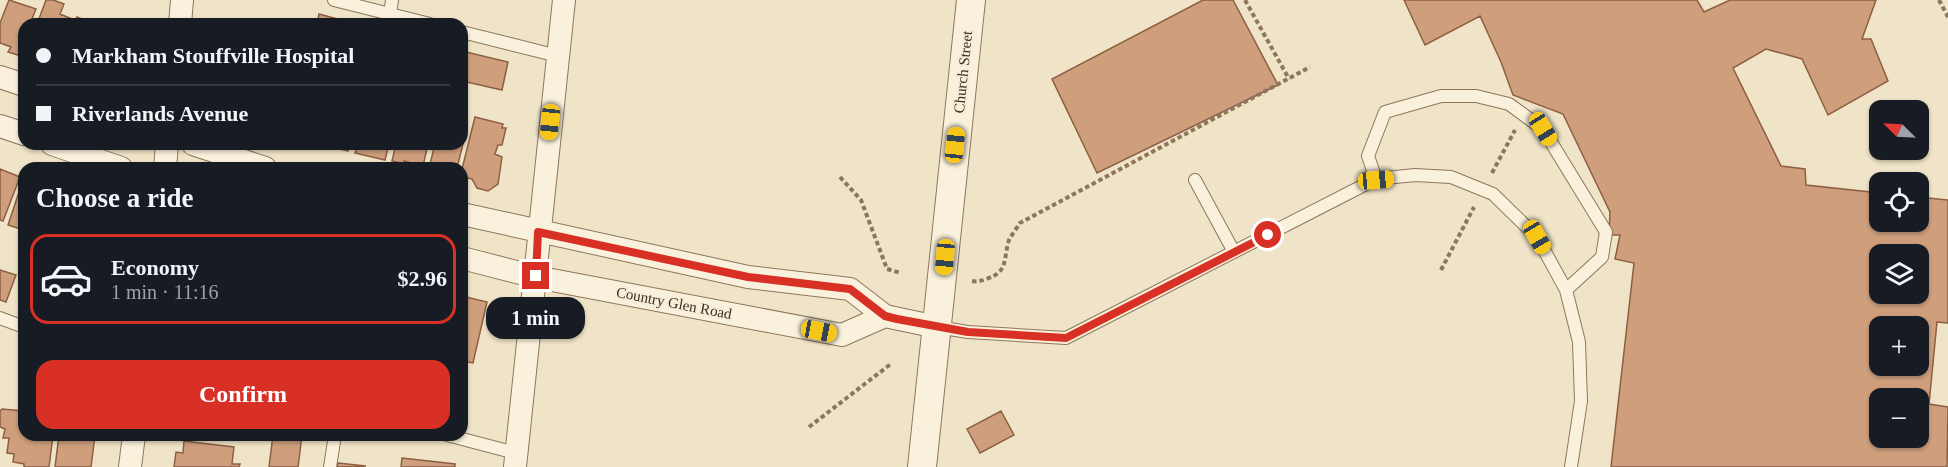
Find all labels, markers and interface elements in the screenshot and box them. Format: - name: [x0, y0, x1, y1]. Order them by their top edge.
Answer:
- street label: Church Street: [951, 29, 975, 114]
- text: Markham Stouffville Hospital: [72, 43, 354, 68]
- north arrow: [1869, 100, 1929, 160]
- map controls: [1869, 100, 1929, 448]
- text: Riverlands Avenue: [72, 101, 248, 126]
- car: [539, 103, 561, 141]
- car: [1526, 109, 1560, 149]
- car: [944, 126, 966, 164]
- car: [1357, 169, 1395, 191]
- button: locate: [1869, 172, 1929, 232]
- text: Choose a ride: [36, 183, 194, 213]
- car: [1520, 217, 1554, 257]
- route start: [1254, 221, 1281, 248]
- car: [934, 238, 956, 276]
- button: layers: [1869, 244, 1929, 304]
- icon: car: [39, 252, 93, 306]
- text: Economy: [111, 255, 199, 280]
- route end: [522, 262, 549, 289]
- text: $2.96: [398, 266, 447, 291]
- text: 1 min · 11:16: [111, 281, 219, 303]
- street label: Country Glen Road: [615, 284, 734, 322]
- callout: 1 min: [486, 297, 586, 339]
- text: 1 min: [511, 307, 560, 329]
- button: +: [1869, 316, 1929, 376]
- car: [800, 319, 838, 343]
- button: Confirm: [36, 360, 450, 429]
- button: −: [1869, 388, 1929, 448]

